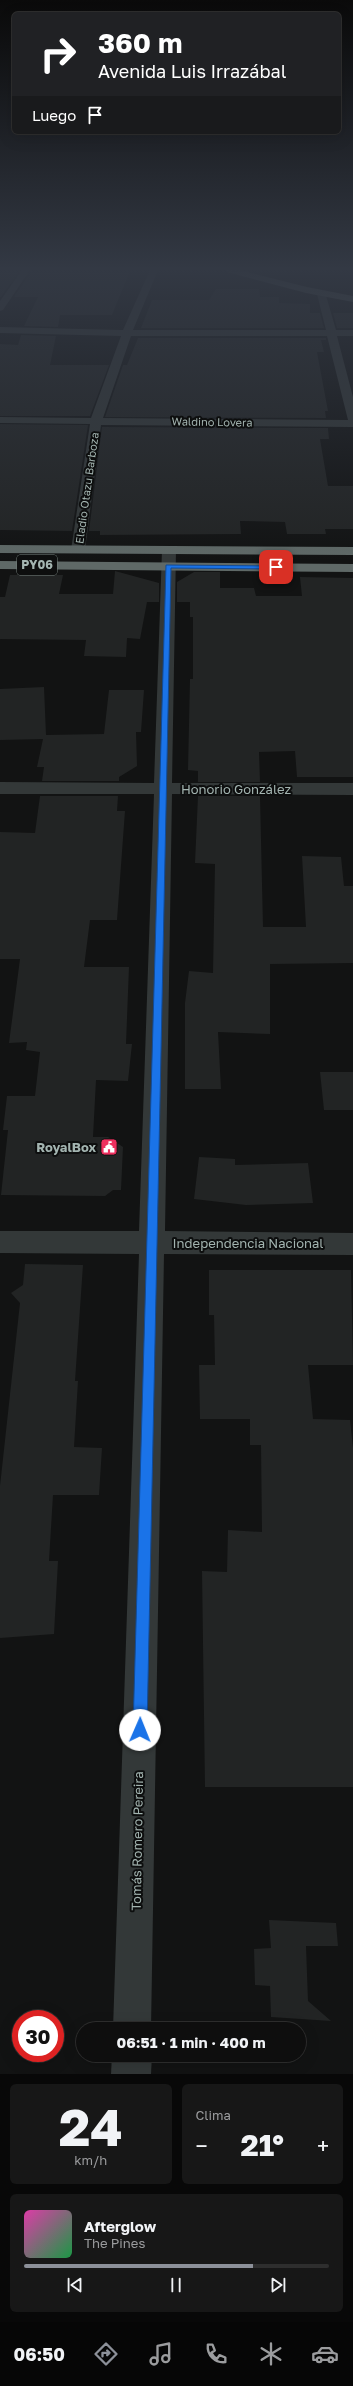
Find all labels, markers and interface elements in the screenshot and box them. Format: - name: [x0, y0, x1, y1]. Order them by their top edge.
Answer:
- text: 360 m: [98, 26, 183, 59]
- icon: right: [32, 28, 84, 80]
- text: Avenida Luis Irrazábal: [98, 60, 286, 82]
- icon: arrive: [84, 104, 106, 126]
- text: Luego: [32, 106, 76, 124]
- street label: Waldino Lovera: [171, 414, 253, 429]
- street label: Eladio Otazu Barboza: [72, 431, 101, 544]
- pin: [259, 550, 293, 584]
- road number: PY06: [17, 555, 57, 575]
- icon: arrive: [265, 556, 287, 578]
- street label: Honorio González: [181, 781, 291, 797]
- public building icon: RoyalBox: [99, 1137, 119, 1157]
- place label: RoyalBox: [36, 1139, 96, 1155]
- street label: Independencia Nacional: [173, 1235, 323, 1251]
- position arrow: [119, 1709, 161, 1751]
- street label: Tomás Romero Pereira: [128, 1771, 146, 1911]
- speed limit sign: 30: [12, 2010, 64, 2062]
- text: 06:51 · 1 min · 400 m: [116, 2033, 266, 2051]
- text: 24: [59, 2095, 123, 2157]
- text: Clima: [196, 2107, 231, 2123]
- text: 21°: [241, 2127, 284, 2163]
- text: −: [196, 2132, 208, 2159]
- text: +: [317, 2132, 329, 2159]
- text: km/h: [74, 2152, 107, 2168]
- text: Afterglow: [84, 2217, 156, 2235]
- text: The Pines: [84, 2235, 145, 2251]
- icon: previous: [64, 2274, 86, 2296]
- icon: pause: [165, 2274, 187, 2296]
- icon: next: [267, 2274, 289, 2296]
- icon: directions: [92, 2340, 120, 2368]
- icon: music: [147, 2340, 175, 2368]
- icon: phone: [202, 2340, 230, 2368]
- icon: climate: [257, 2340, 285, 2368]
- icon: car: [311, 2340, 339, 2368]
- text: 06:50: [13, 2343, 65, 2365]

